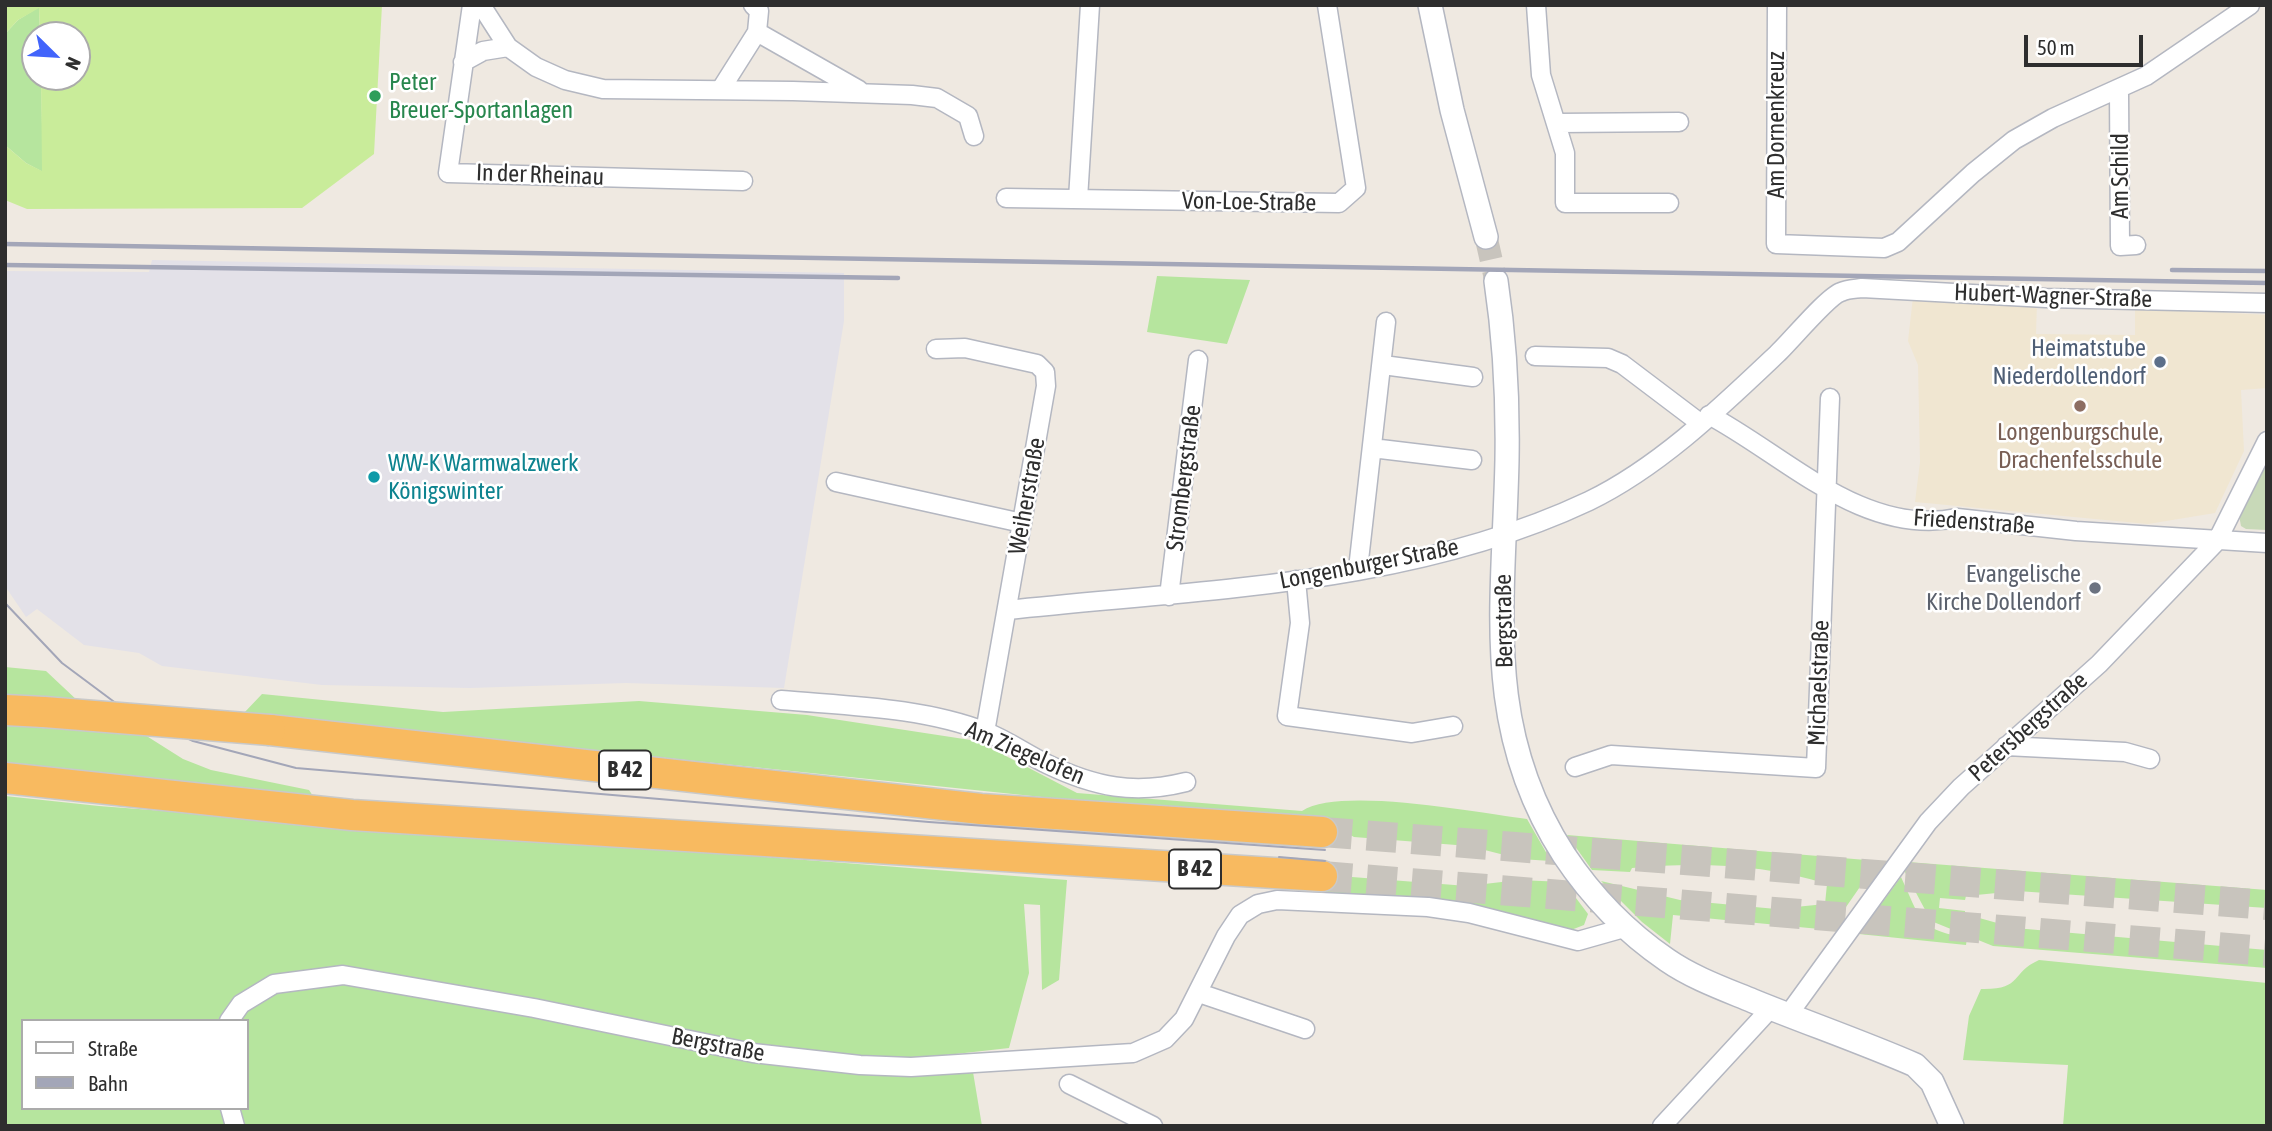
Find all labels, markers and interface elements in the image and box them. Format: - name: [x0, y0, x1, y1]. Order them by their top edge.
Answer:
- north arrow: [21, 21, 91, 91]
- scale bar: [2027, 21, 2146, 65]
- text: 50 m: [2037, 35, 2075, 59]
- street label: Am Dornenkreuz: [1762, 51, 1790, 199]
- text: N: [61, 54, 86, 73]
- place label: Peter Breuer-Sportanlagen: [389, 68, 573, 124]
- marker: Peter Breuer-Sportanlagen: [367, 88, 383, 104]
- street label: Am Schild: [2106, 133, 2134, 219]
- street label: In der Rheinau: [475, 158, 605, 192]
- street label: Von-Loe-Straße: [1182, 186, 1316, 218]
- street label: Hubert-Wagner-Straße: [1953, 278, 2153, 314]
- place label: Heimatstube Niederdollendorf: [1992, 334, 2146, 390]
- marker: Heimatstube Niederdollendorf: [2152, 354, 2168, 370]
- marker: Longenburgschule, Drachenfelsschule: [2072, 398, 2088, 414]
- street label: Strombergstraße: [1161, 403, 1207, 553]
- place label: Longenburgschule, Drachenfelsschule: [1997, 418, 2163, 474]
- street label: Weiherstraße: [1003, 435, 1051, 557]
- place label: WW-K Warmwalzwerk Königswinter: [388, 449, 579, 505]
- marker: WW-K Warmwalzwerk Königswinter: [366, 469, 382, 485]
- street label: Friedenstraße: [1912, 503, 2036, 541]
- street label: Longenburger Straße: [1277, 533, 1461, 595]
- place label: Evangelische Kirche Dollendorf: [1926, 560, 2081, 616]
- street label: Bergstraße: [1489, 574, 1519, 668]
- marker: Evangelische Kirche Dollendorf: [2087, 580, 2103, 596]
- street label: Michaelstraße: [1802, 620, 1836, 746]
- street label: Petersbergstraße: [1963, 666, 2093, 788]
- street label: Am Ziegelofen: [961, 715, 1089, 791]
- road number: B 42: [599, 750, 651, 790]
- road number: B 42: [1169, 849, 1221, 888]
- legend: [21, 1019, 248, 1110]
- street label: Bergstraße: [669, 1022, 767, 1068]
- text: Straße: [88, 1036, 138, 1060]
- text: Bahn: [88, 1071, 128, 1095]

